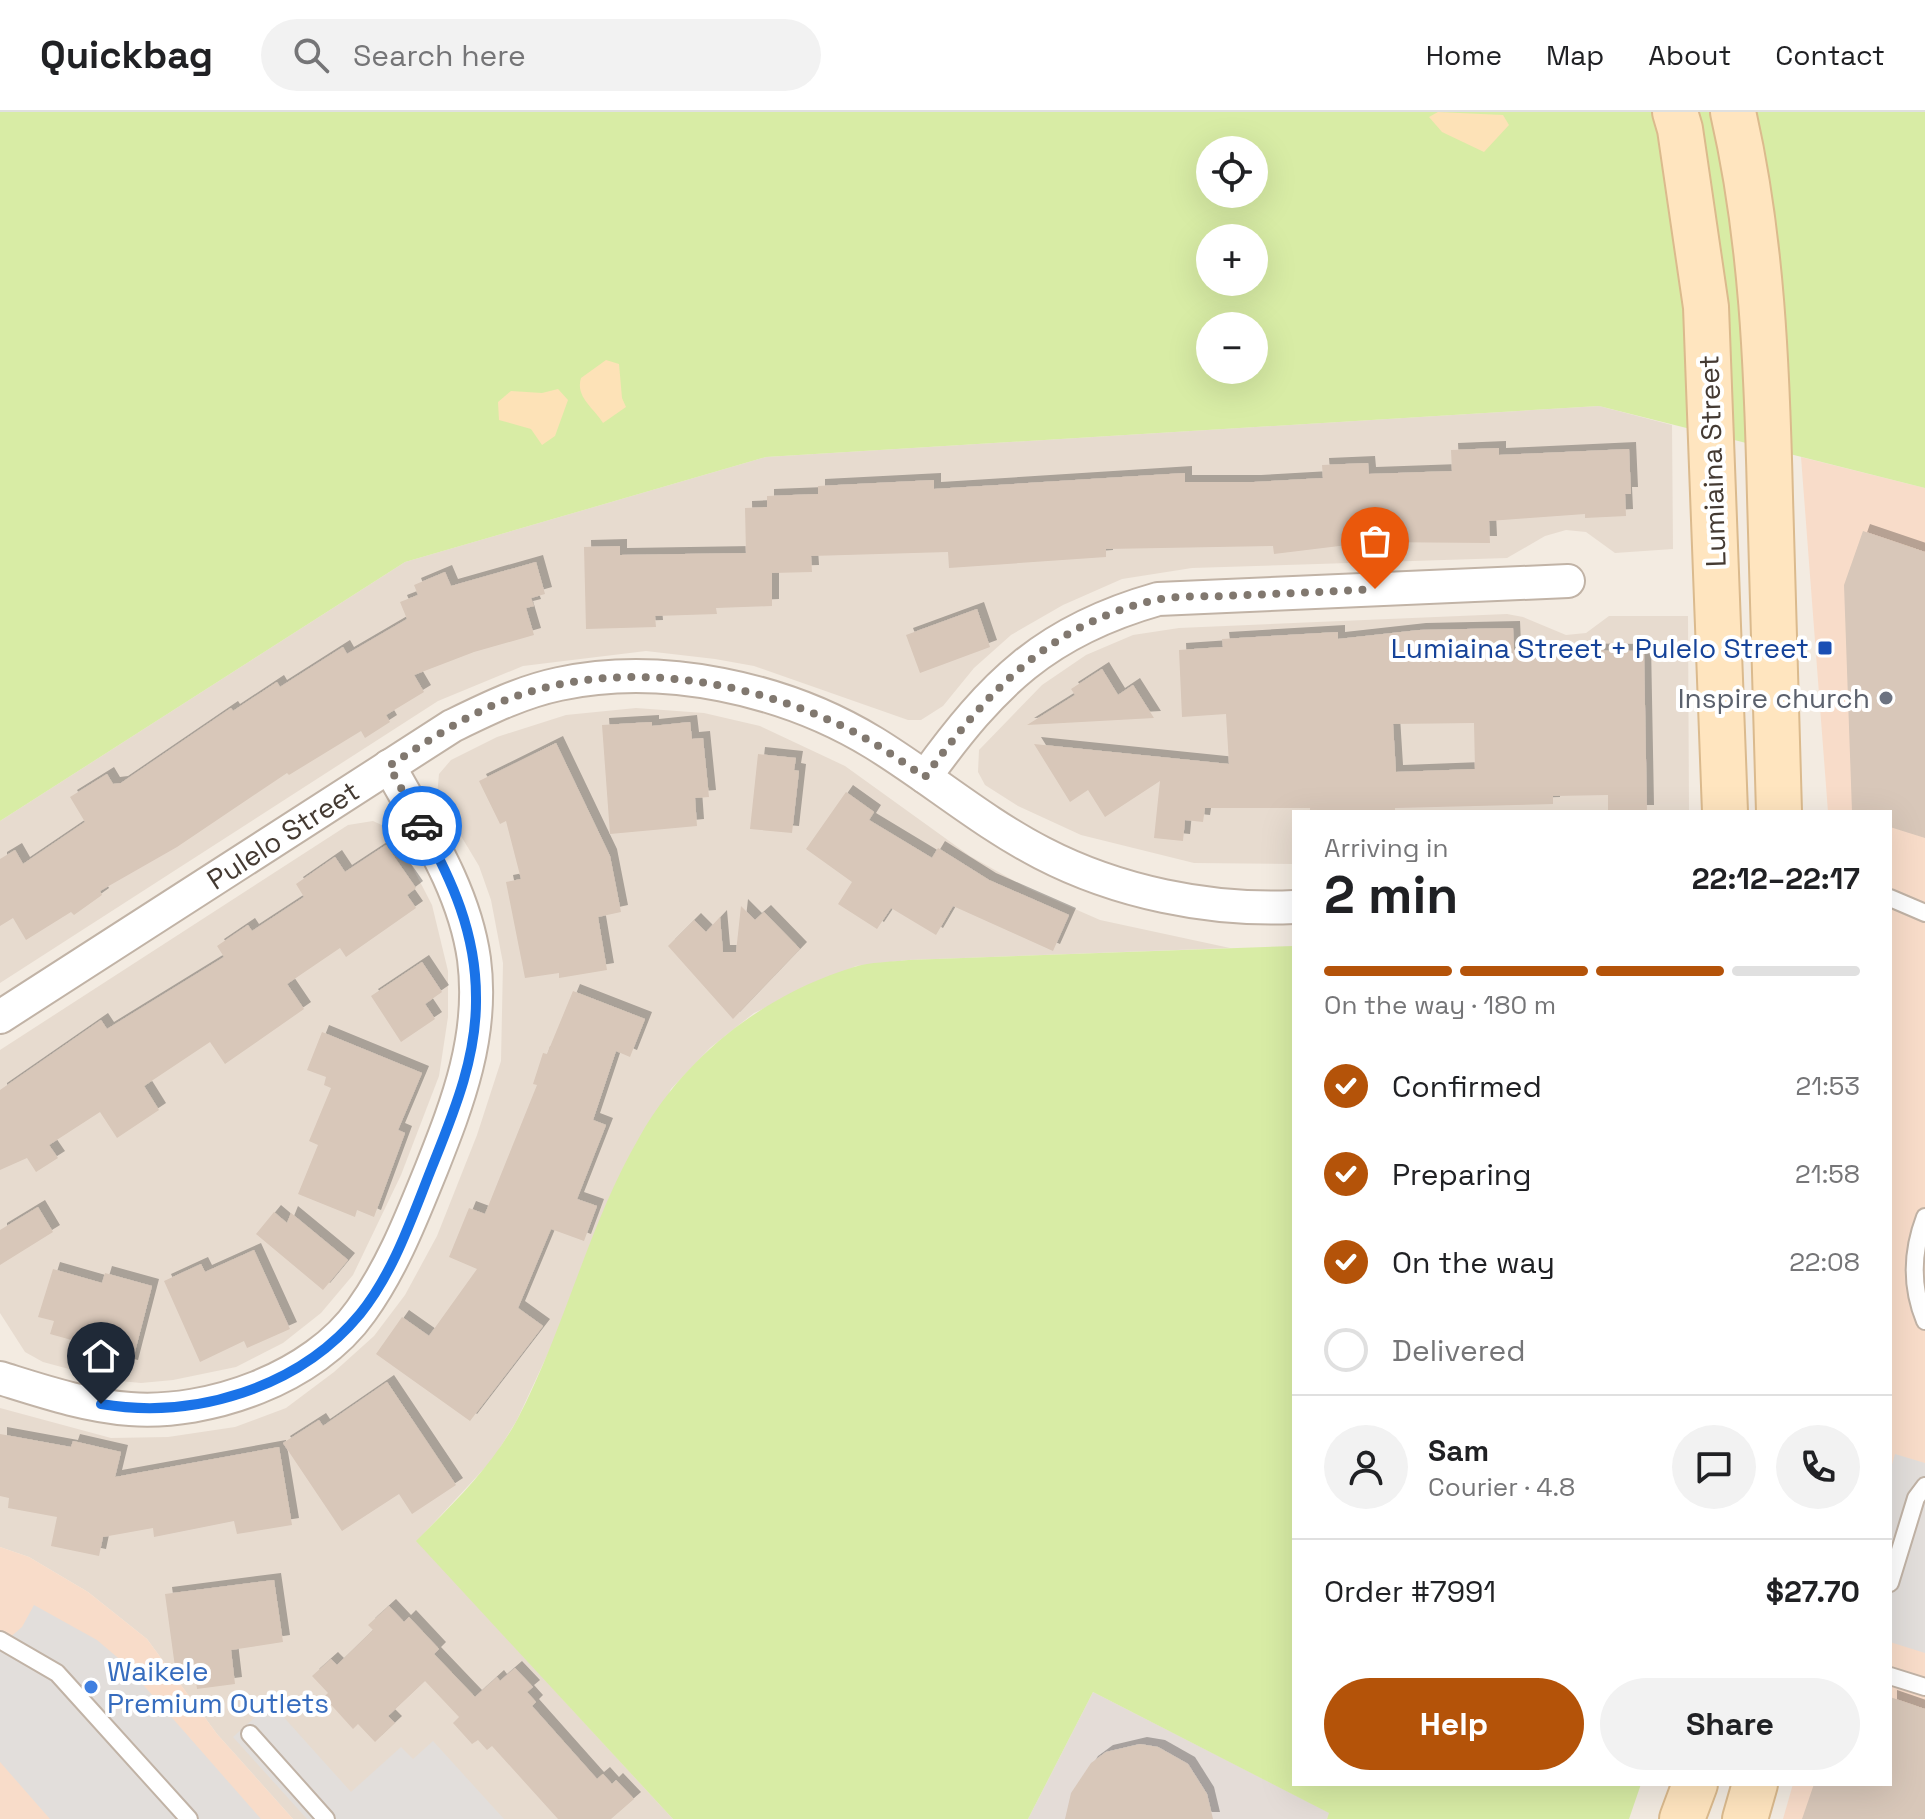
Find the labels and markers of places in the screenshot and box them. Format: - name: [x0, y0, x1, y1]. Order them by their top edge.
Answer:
- pin: [1341, 507, 1409, 589]
- place label: Lumiaina Street + Pulelo Street: [1391, 630, 1809, 666]
- marker: Lumiaina Street + Pulelo Street: [1816, 639, 1834, 657]
- place label: Inspire church: [1678, 680, 1870, 716]
- marker: Inspire church: [1877, 689, 1895, 707]
- pin: [67, 1322, 135, 1404]
- place label: Waikele Premium Outlets: [107, 1653, 329, 1721]
- marker: Waikele Premium Outlets: [82, 1678, 100, 1696]

